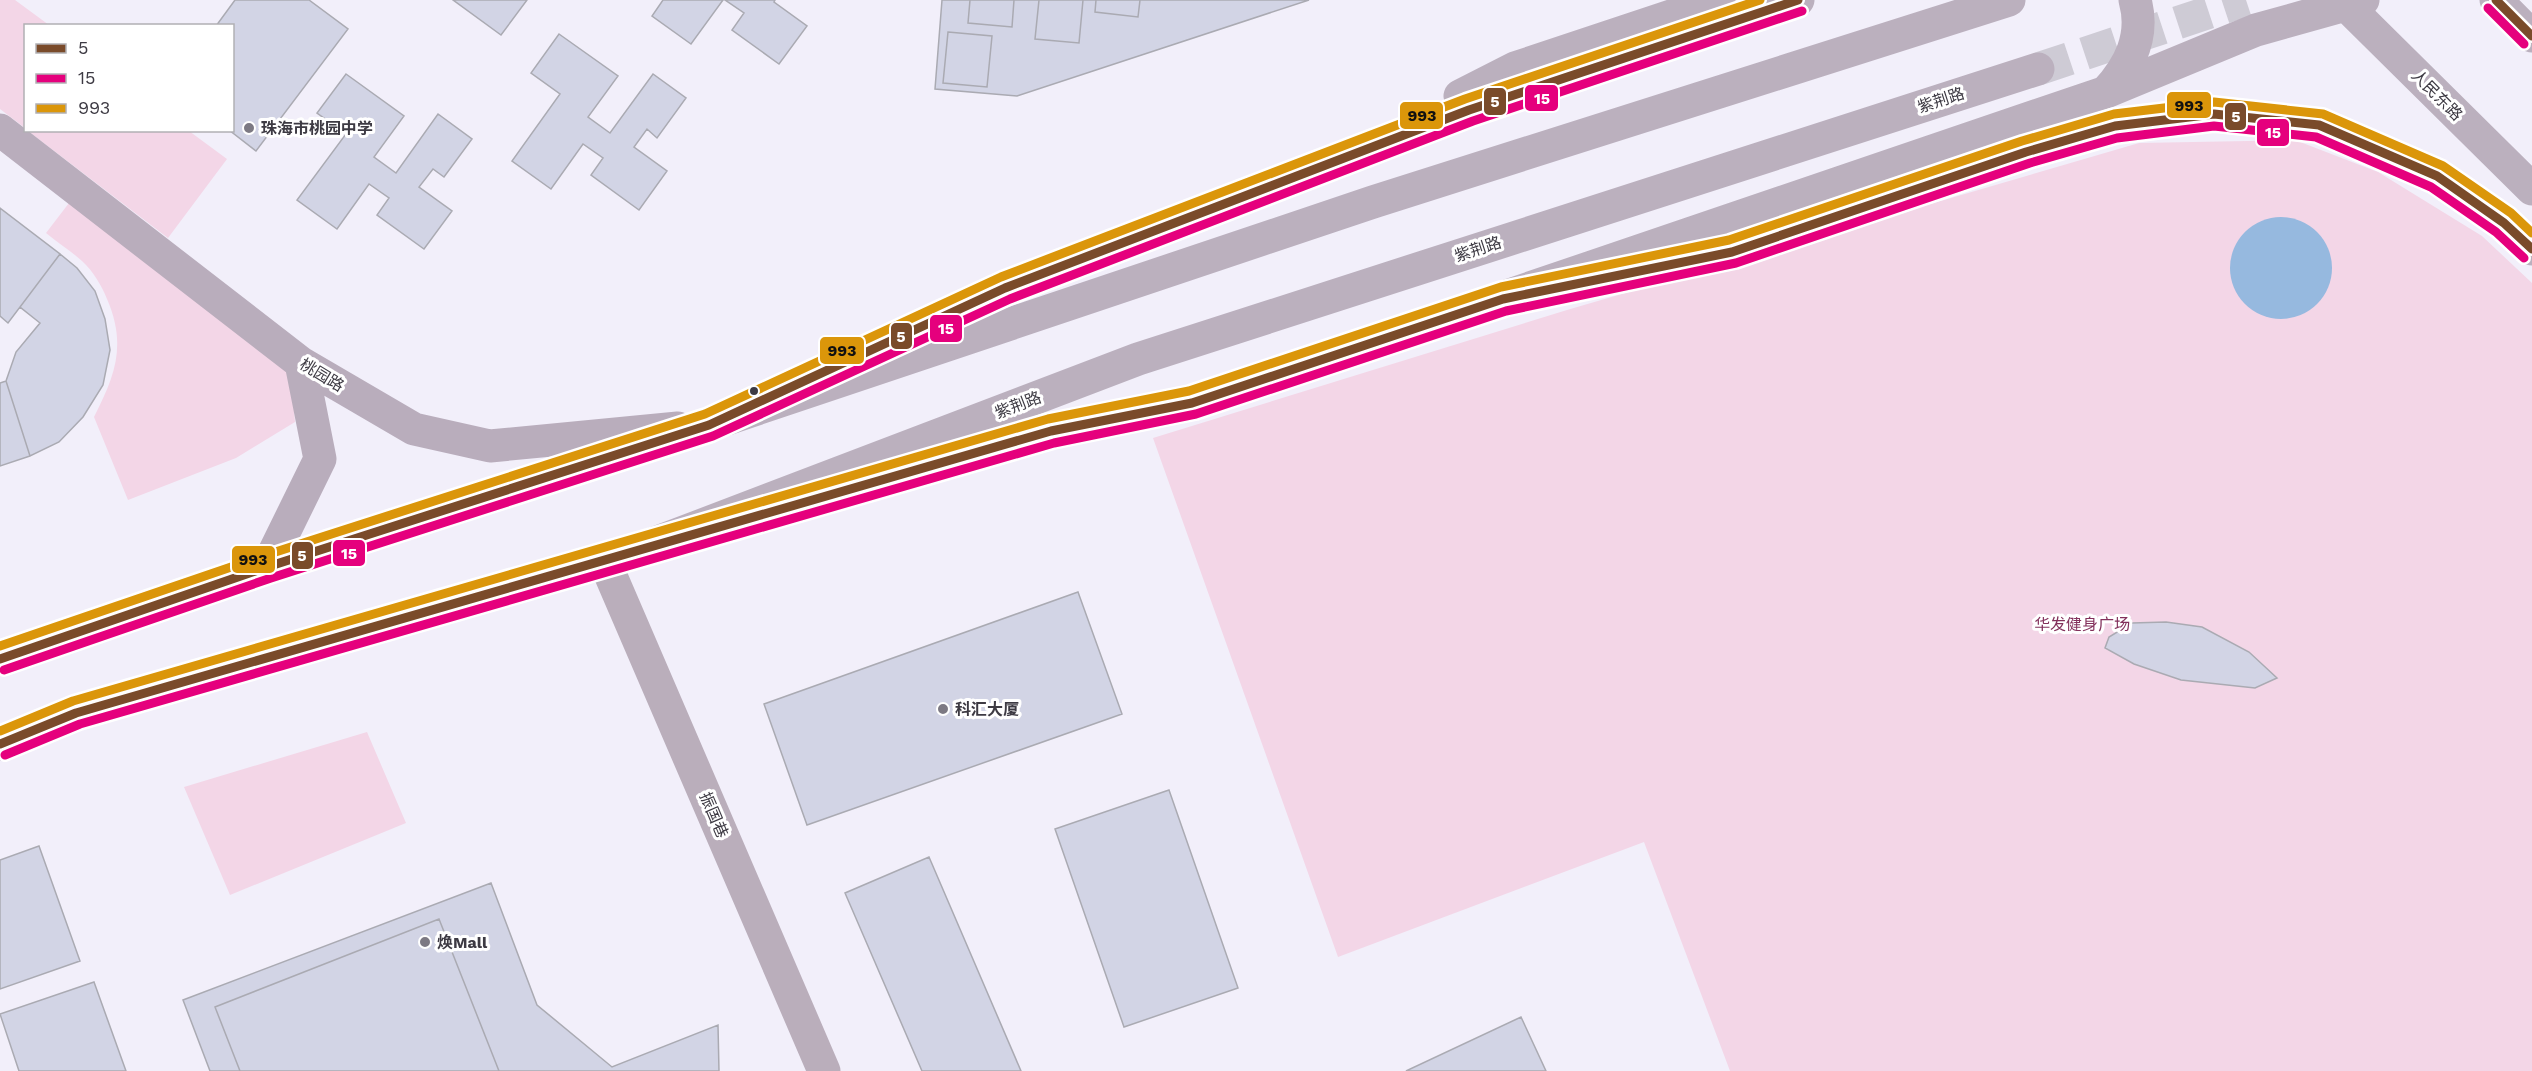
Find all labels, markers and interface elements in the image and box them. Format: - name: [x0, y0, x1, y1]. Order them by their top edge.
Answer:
- legend: [24, 24, 234, 132]
- text: 5: [78, 37, 88, 58]
- street label: 人民东路: [2408, 66, 2466, 124]
- text: 15: [78, 67, 96, 88]
- line badge: 15: [1524, 84, 1559, 112]
- street label: 紫荆路: [1915, 84, 1967, 116]
- line badge: 5: [1483, 87, 1507, 116]
- text: 15: [1534, 89, 1550, 108]
- line badge: 993: [2166, 91, 2212, 119]
- text: 5: [1490, 92, 1500, 111]
- text: 993: [2174, 96, 2204, 115]
- text: 993: [78, 97, 110, 118]
- line badge: 993: [1399, 101, 1444, 130]
- line badge: 5: [2224, 102, 2247, 131]
- text: 993: [1407, 106, 1437, 125]
- text: 5: [2231, 107, 2241, 126]
- line badge: 15: [2256, 118, 2290, 147]
- place label: 珠海市桃园中学: [261, 119, 373, 138]
- marker: 珠海市桃园中学: [242, 121, 256, 135]
- text: 15: [2265, 123, 2281, 142]
- street label: 紫荆路: [1452, 233, 1504, 265]
- line badge: 15: [929, 314, 963, 343]
- text: 15: [938, 319, 954, 338]
- line badge: 5: [890, 322, 913, 350]
- text: 5: [896, 327, 906, 346]
- line badge: 993: [819, 336, 865, 365]
- text: 993: [827, 341, 857, 360]
- street label: 桃园路: [297, 354, 347, 396]
- unlabelled marker: [748, 385, 760, 397]
- street label: 紫荆路: [992, 388, 1044, 422]
- line badge: 15: [332, 539, 366, 567]
- line badge: 5: [291, 541, 314, 570]
- text: 15: [341, 544, 357, 563]
- line badge: 993: [231, 545, 276, 574]
- text: 5: [297, 546, 307, 565]
- text: 993: [238, 550, 268, 569]
- park label: 华发健身广场: [2034, 615, 2130, 634]
- place label: 科汇大厦: [955, 700, 1019, 719]
- marker: 科汇大厦: [936, 702, 950, 716]
- street label: 振国巷: [696, 789, 732, 841]
- place label: 焕Mall: [437, 933, 488, 952]
- marker: 焕Mall: [418, 935, 432, 949]

